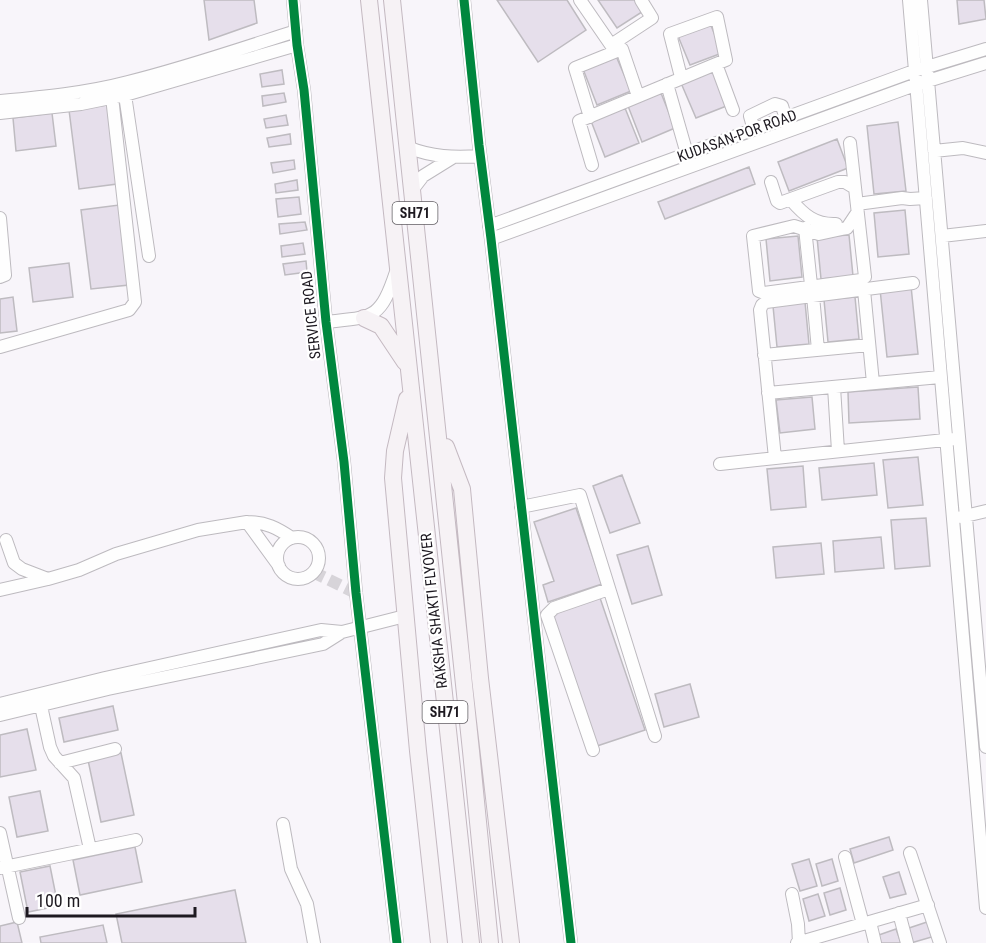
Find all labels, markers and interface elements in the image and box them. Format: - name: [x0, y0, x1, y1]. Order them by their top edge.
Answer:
- street label: KUDASAN-POR ROAD: [675, 106, 799, 166]
- road number: SH71: [392, 202, 438, 224]
- street label: SERVICE ROAD: [297, 270, 325, 360]
- street label: RAKSHA SHAKTI FLYOVER: [417, 532, 451, 690]
- road number: SH71: [422, 701, 468, 723]
- scale bar: [27, 880, 195, 918]
- text: 100 m: [36, 890, 80, 911]

